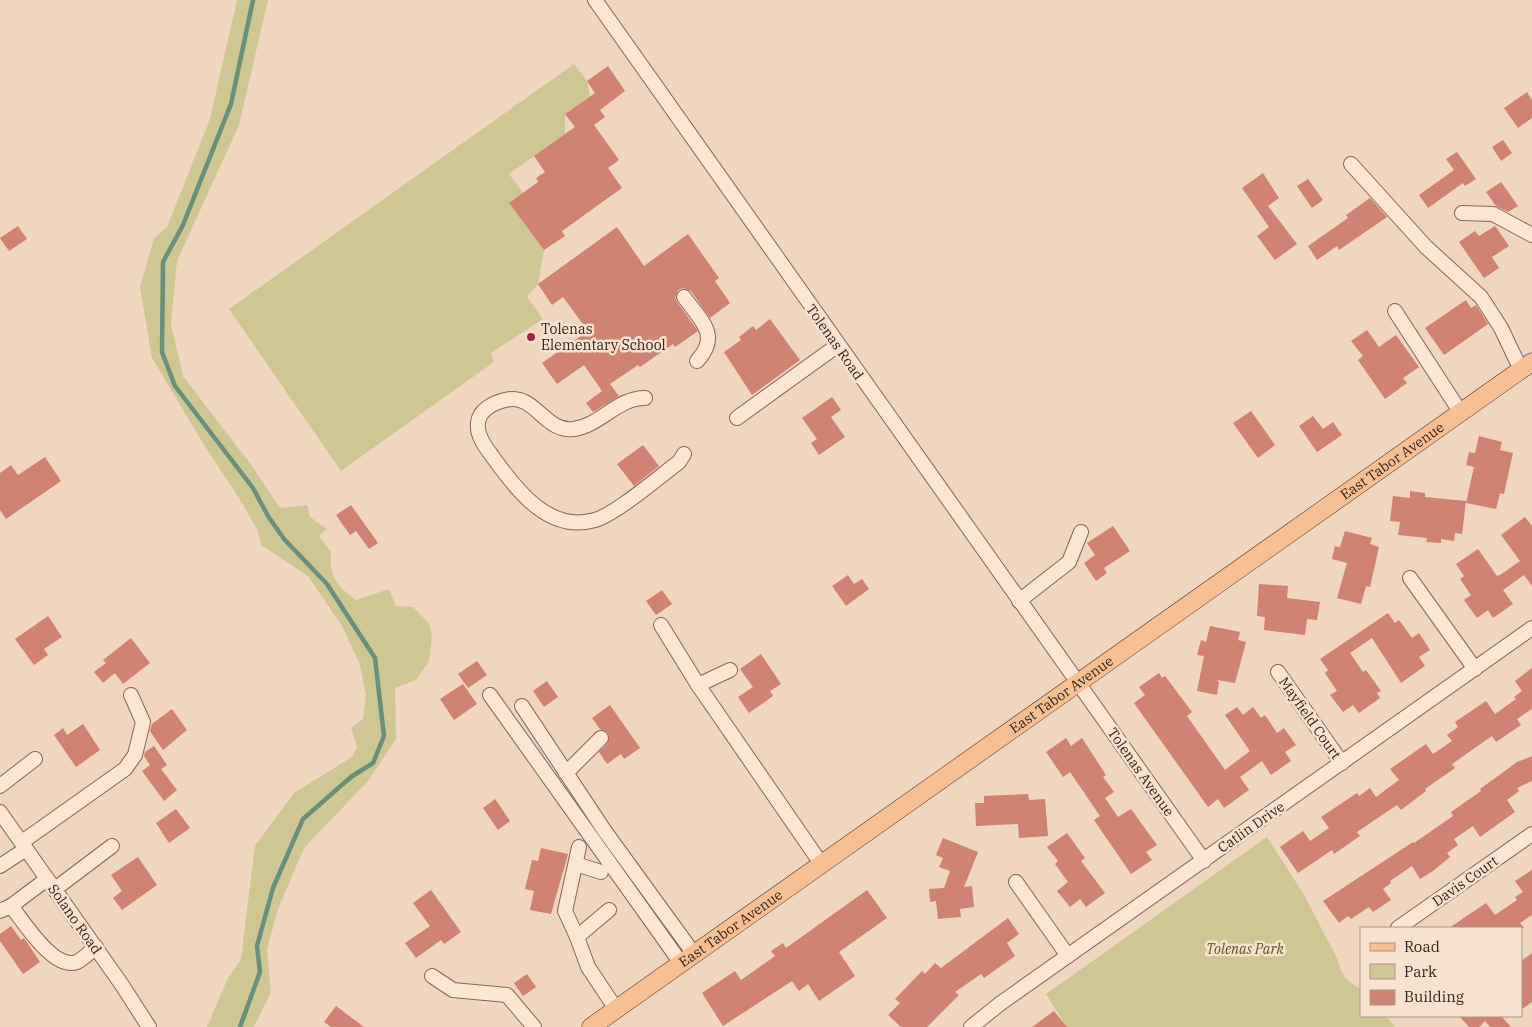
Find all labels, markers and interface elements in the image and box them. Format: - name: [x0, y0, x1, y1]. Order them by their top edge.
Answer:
- street label: Tolenas Road: [802, 301, 868, 384]
- place label: Tolenas Elementary School: [541, 320, 666, 354]
- marker: Tolenas Elementary School: [525, 331, 537, 343]
- street label: East Tabor Avenue: [1337, 418, 1447, 504]
- street label: East Tabor Avenue: [1006, 652, 1117, 737]
- street label: Mayfield Court: [1275, 673, 1345, 763]
- street label: Tolenas Avenue: [1104, 724, 1178, 820]
- street label: Catlin Drive: [1214, 797, 1288, 857]
- street label: Davis Court: [1429, 852, 1501, 910]
- street label: Solano Road: [44, 880, 106, 958]
- street label: East Tabor Avenue: [675, 886, 786, 971]
- legend: [1360, 927, 1522, 1017]
- text: Road: [1404, 937, 1440, 956]
- park label: Tolenas Park: [1206, 940, 1285, 958]
- text: Park: [1404, 962, 1437, 981]
- text: Building: [1404, 987, 1464, 1006]

